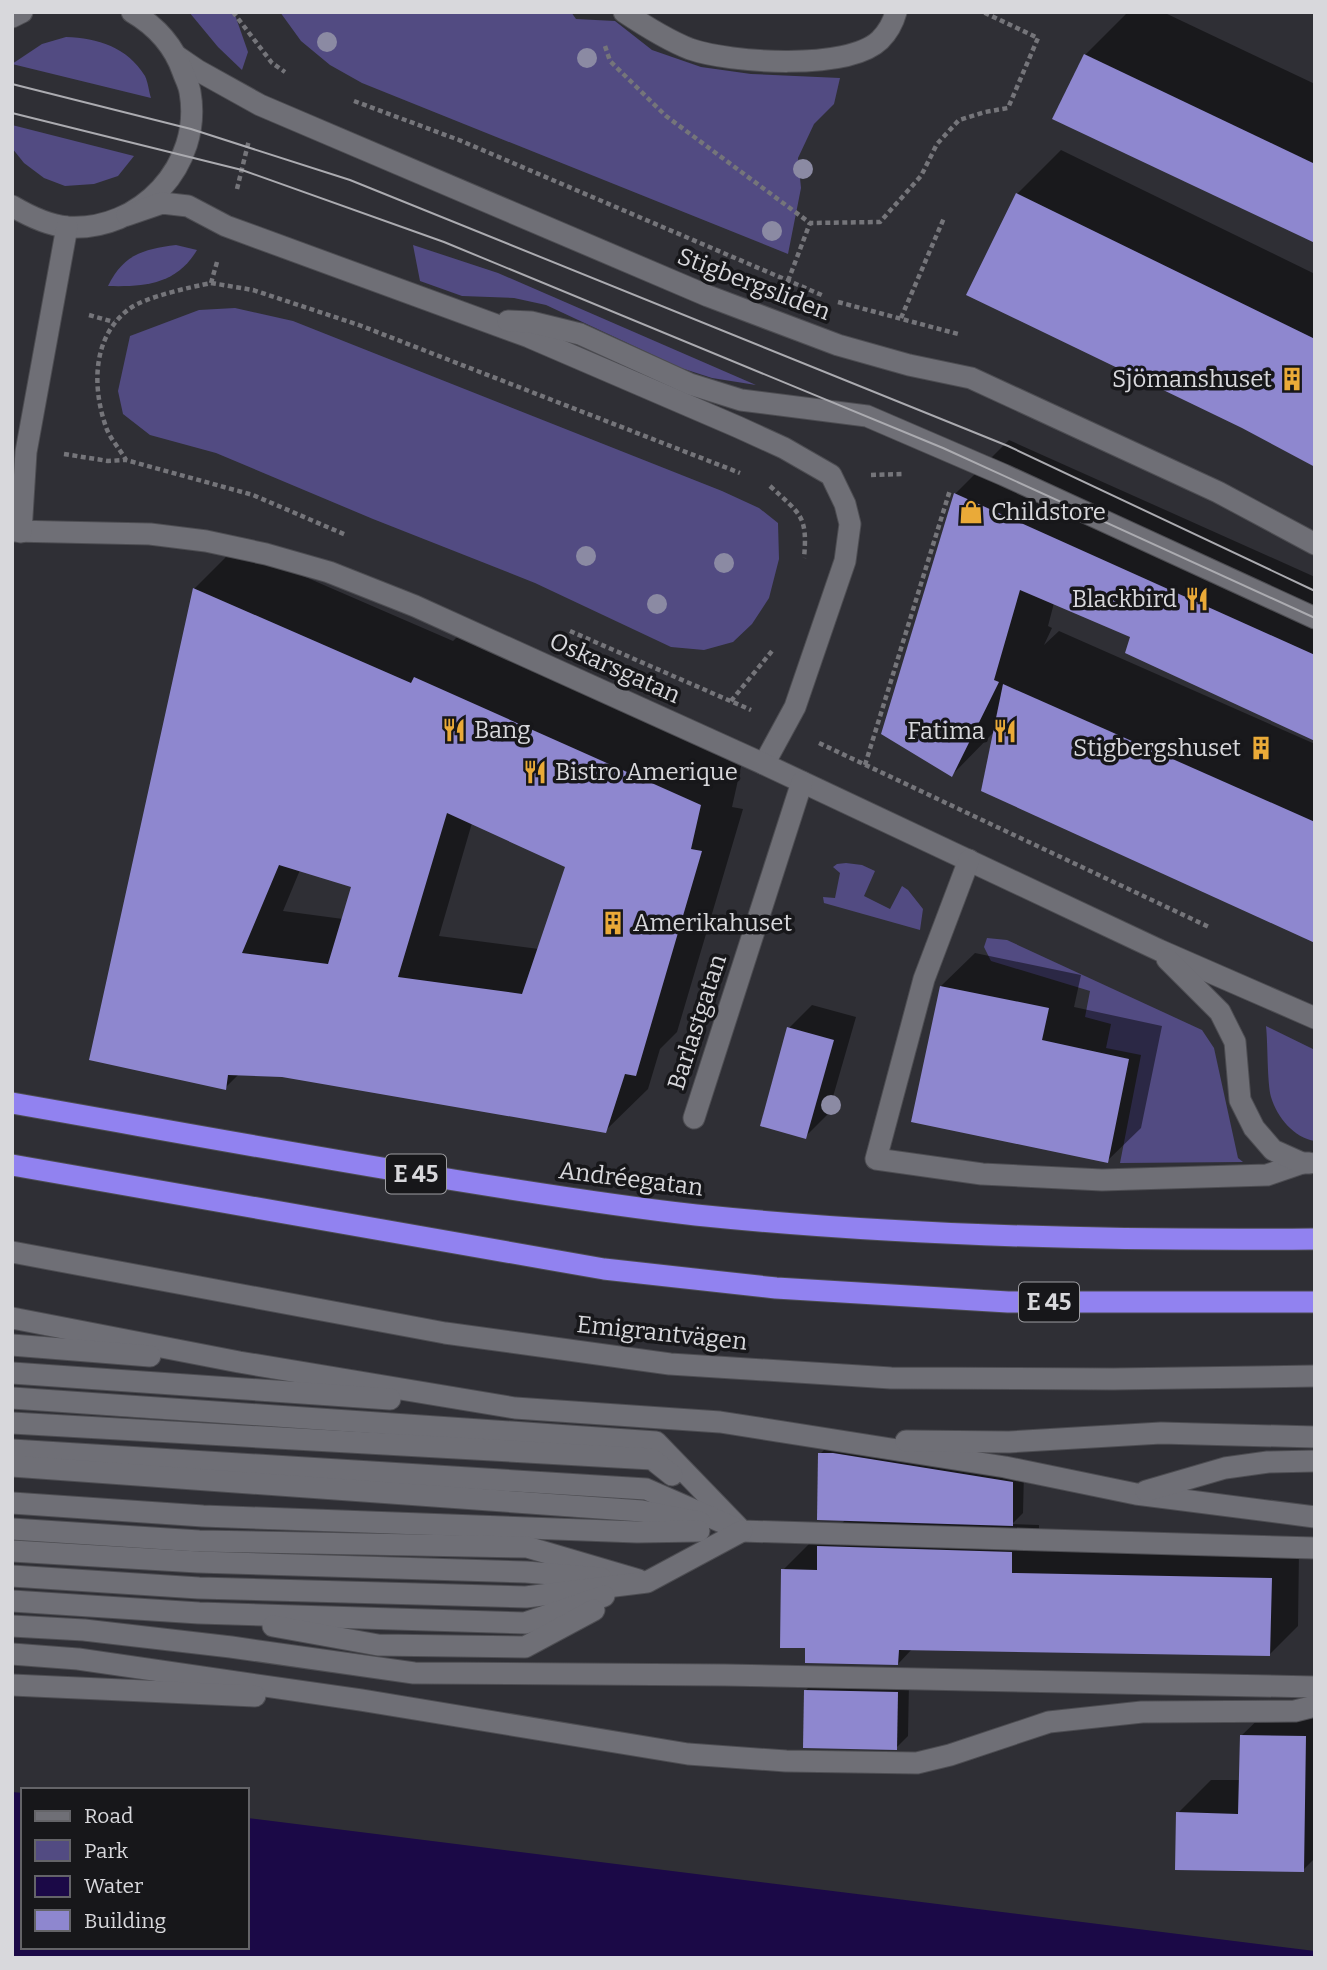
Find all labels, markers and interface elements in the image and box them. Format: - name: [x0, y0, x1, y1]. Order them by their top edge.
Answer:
- street label: Stigbergsliden: [674, 242, 834, 326]
- place label: Sjömanshuset: [1112, 365, 1272, 393]
- building icon: Sjömanshuset: [1278, 365, 1306, 393]
- shop icon: Childstore: [957, 498, 985, 526]
- place label: Childstore: [991, 498, 1106, 526]
- place label: Blackbird: [1072, 585, 1177, 613]
- restaurant icon: Blackbird: [1183, 585, 1211, 613]
- street label: Oskarsgatan: [545, 627, 685, 709]
- restaurant icon: Bang: [440, 716, 468, 744]
- place label: Bang: [474, 716, 531, 744]
- place label: Fatima: [907, 717, 985, 745]
- restaurant icon: Fatima: [991, 717, 1019, 745]
- place label: Stigbergshuset: [1073, 734, 1241, 762]
- building icon: Stigbergshuset: [1247, 734, 1275, 762]
- restaurant icon: Bistro Amerique: [521, 758, 549, 786]
- place label: Bistro Amerique: [555, 758, 738, 786]
- building icon: Amerikahuset: [599, 909, 627, 937]
- place label: Amerikahuset: [633, 909, 792, 937]
- street label: Barlastgatan: [662, 951, 732, 1093]
- road number: E 45: [386, 1154, 446, 1194]
- street label: Andréegatan: [557, 1156, 705, 1202]
- road number: E 45: [1019, 1282, 1079, 1322]
- street label: Emigrantvägen: [575, 1310, 749, 1356]
- legend: [21, 1788, 248, 1949]
- text: Road: [84, 1803, 133, 1829]
- text: Park: [84, 1838, 128, 1864]
- text: Water: [84, 1873, 143, 1899]
- text: Building: [84, 1908, 167, 1934]

